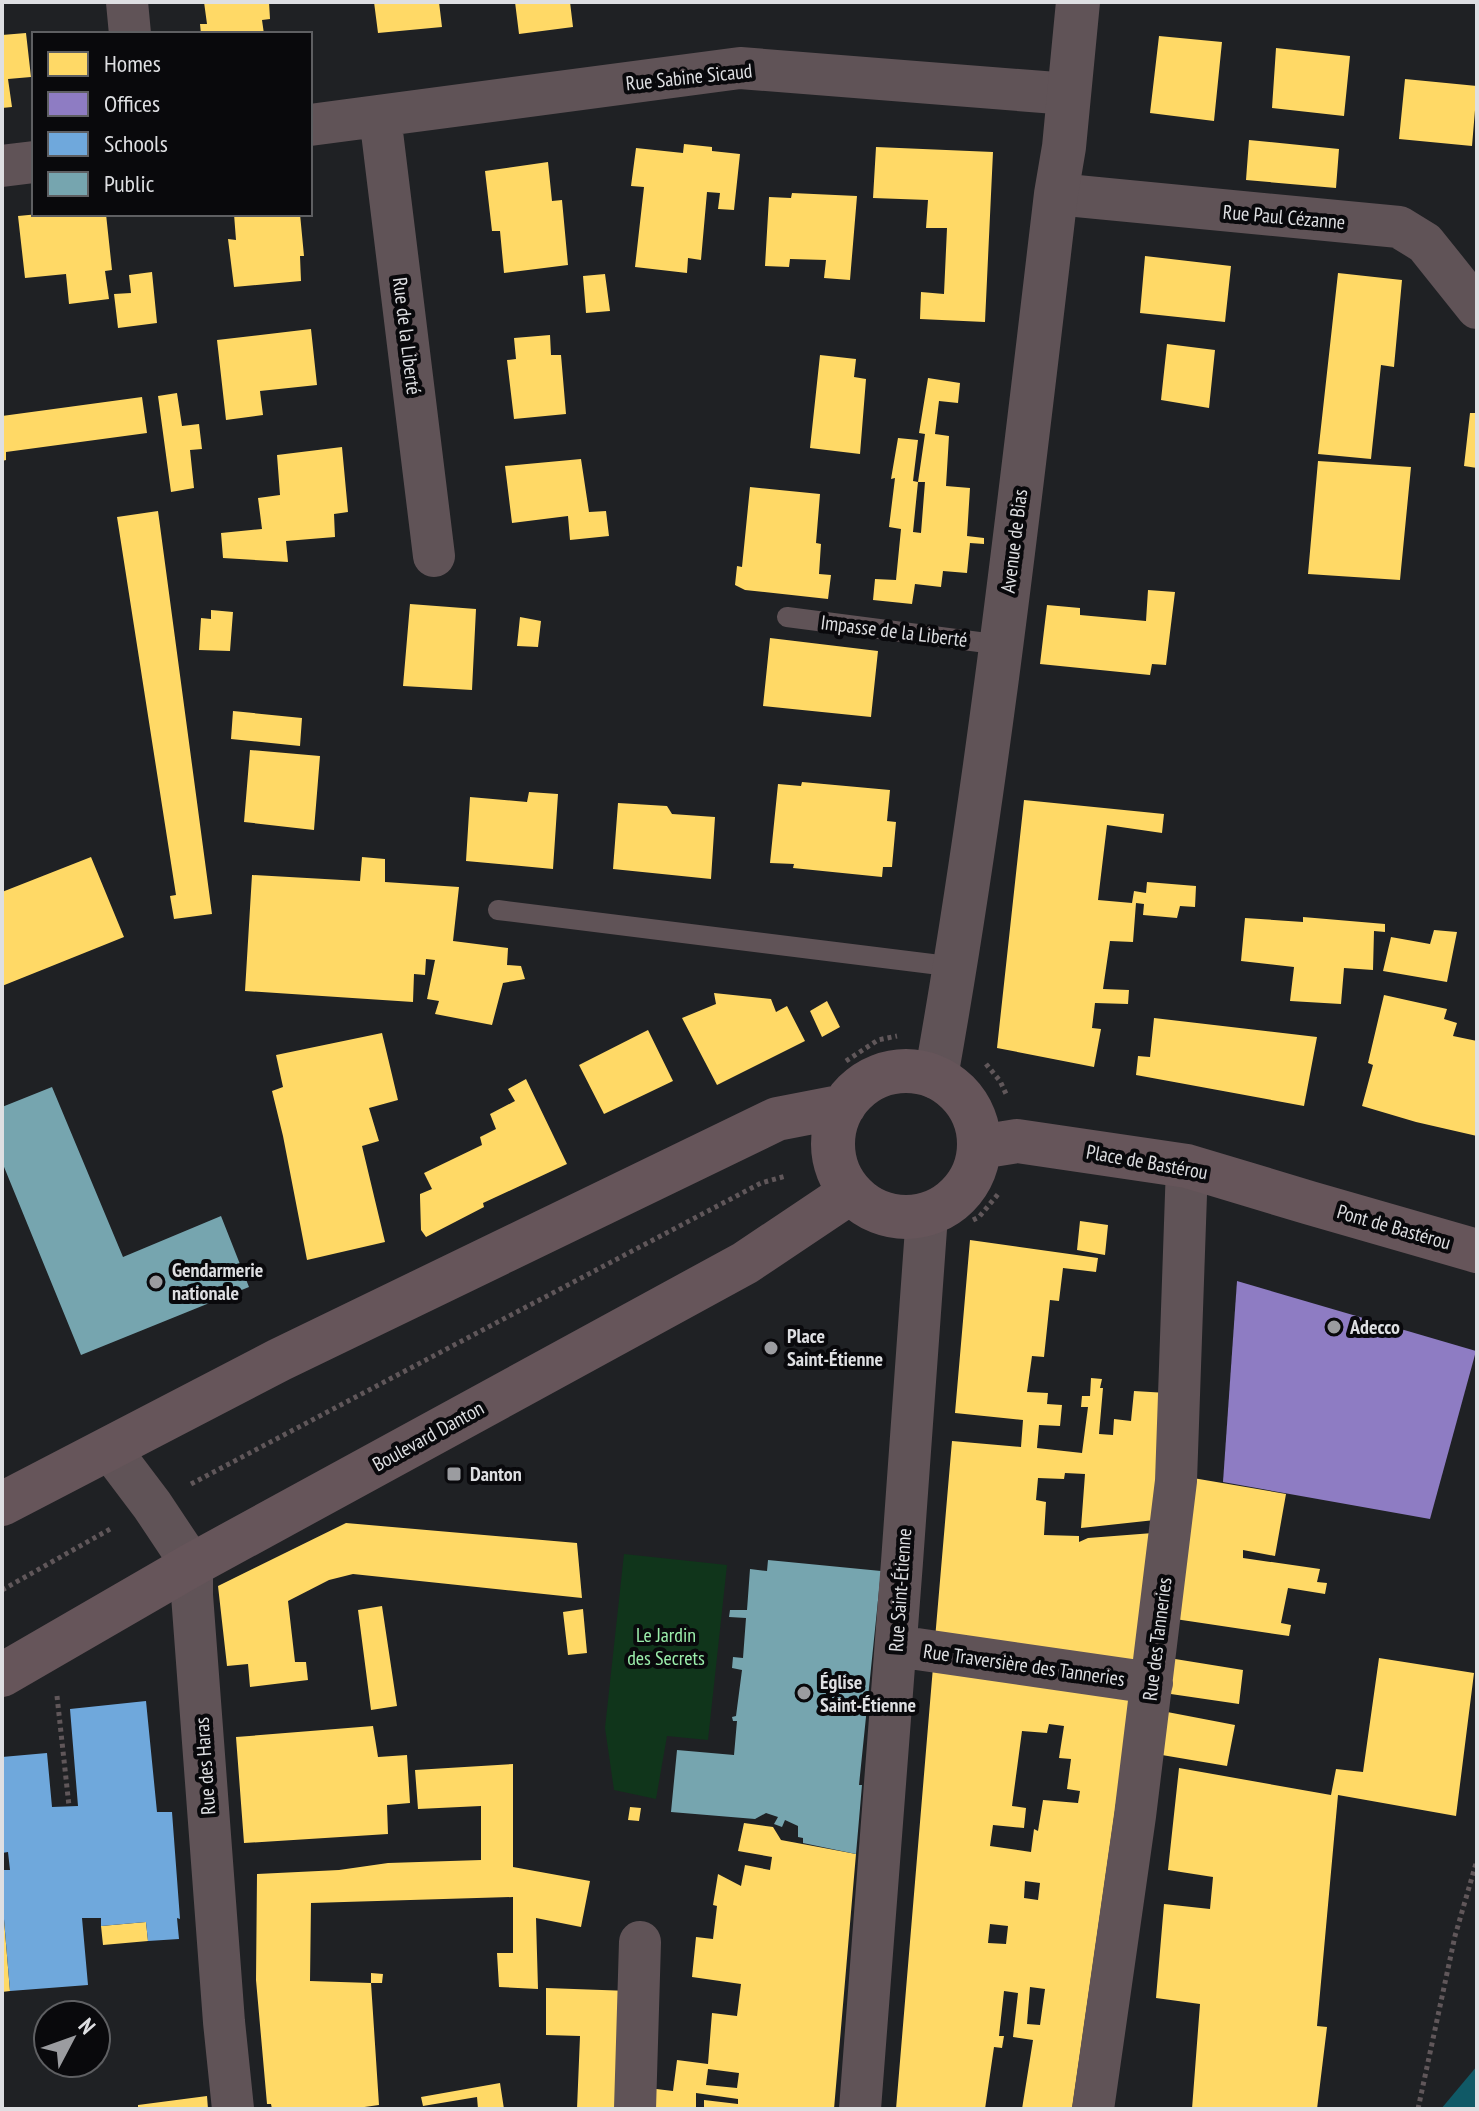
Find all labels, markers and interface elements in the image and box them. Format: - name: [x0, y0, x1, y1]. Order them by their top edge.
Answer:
- legend: [32, 32, 312, 216]
- text: Homes: [104, 48, 161, 79]
- street label: Rue Sabine Sicaud: [624, 57, 754, 97]
- text: Offices: [104, 88, 160, 119]
- text: Schools: [104, 128, 168, 159]
- text: Public: [104, 168, 155, 199]
- street label: Rue Paul Cézanne: [1222, 199, 1346, 235]
- street label: Rue de la Liberté: [387, 276, 427, 396]
- street label: Avenue de Bias: [995, 487, 1033, 594]
- street label: Impasse de la Liberté: [819, 609, 969, 653]
- street label: Place de Bastérou: [1084, 1139, 1210, 1185]
- street label: Pont de Bastérou: [1334, 1198, 1454, 1256]
- place label: Gendarmerie nationale: [172, 1257, 263, 1306]
- marker: Gendarmerie nationale: [147, 1273, 165, 1291]
- place label: Adecco: [1349, 1314, 1400, 1340]
- marker: Adecco: [1325, 1318, 1343, 1336]
- place label: Place Saint-Étienne: [787, 1323, 883, 1372]
- marker: Place Saint-Étienne: [762, 1339, 780, 1357]
- street label: Boulevard Danton: [368, 1395, 488, 1477]
- place label: Danton: [470, 1461, 522, 1487]
- marker: Danton: [445, 1465, 463, 1483]
- street label: Rue Saint-Étienne: [883, 1527, 917, 1653]
- street label: Rue des Tanneries: [1137, 1576, 1177, 1702]
- park label: Le Jardin des Secrets: [627, 1622, 705, 1671]
- street label: Rue Traversière des Tanneries: [922, 1638, 1127, 1692]
- place label: Église Saint-Étienne: [820, 1669, 916, 1718]
- marker: Église Saint-Étienne: [795, 1684, 813, 1702]
- street label: Rue des Haras: [189, 1716, 221, 1816]
- north arrow: [32, 1999, 112, 2079]
- text: N: [73, 2012, 102, 2040]

